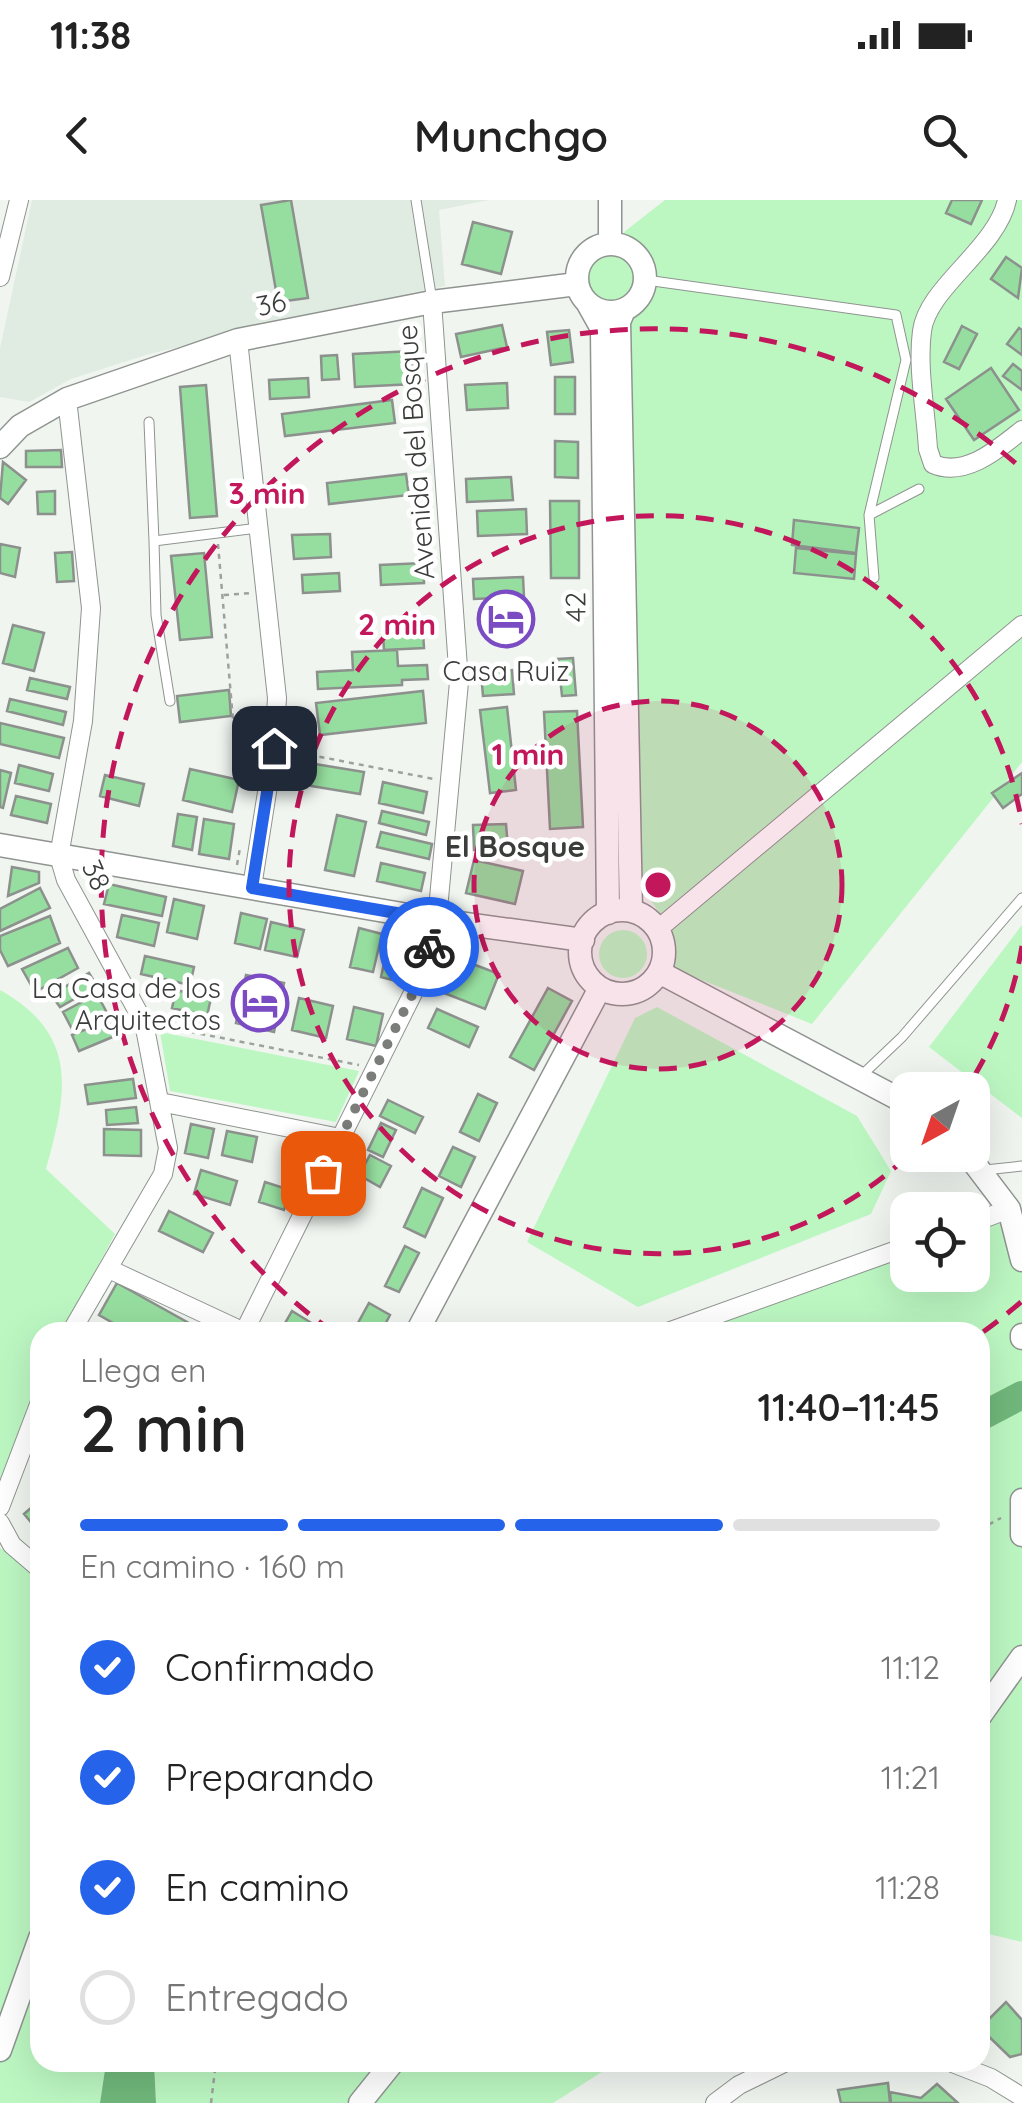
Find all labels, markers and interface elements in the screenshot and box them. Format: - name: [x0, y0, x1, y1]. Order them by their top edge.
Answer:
- text: 11:38: [50, 11, 131, 59]
- text: Munchgo: [414, 107, 608, 163]
- icon: back: [50, 108, 105, 163]
- icon: search: [917, 108, 972, 163]
- street label: 36: [253, 283, 289, 323]
- street label: Avenida del Bosque: [389, 323, 441, 581]
- text: 3 min: [228, 474, 306, 512]
- hotel icon: Casa Ruiz: [476, 589, 536, 649]
- street label: 42: [557, 592, 593, 622]
- text: 2 min: [358, 605, 436, 643]
- place label: Casa Ruiz: [442, 653, 570, 688]
- pin: [232, 706, 317, 791]
- icon: home: [247, 721, 302, 776]
- text: 1 min: [492, 735, 564, 773]
- district label: El Bosque: [445, 827, 585, 865]
- street label: 38: [75, 854, 119, 896]
- centre of rings: [640, 867, 676, 903]
- courier: [379, 897, 479, 997]
- icon: bike: [402, 920, 457, 975]
- place label: La Casa de los Arquitectos: [32, 970, 221, 1037]
- hotel icon: La Casa de los Arquitectos: [230, 973, 290, 1033]
- north arrow: [890, 1072, 990, 1172]
- map controls: [890, 1072, 990, 1292]
- pin: [281, 1131, 366, 1216]
- icon: bag: [296, 1146, 351, 1201]
- button: locate: [890, 1192, 990, 1292]
- text: Llega en: [80, 1350, 207, 1390]
- text: 11:40–11:45: [757, 1383, 940, 1431]
- text: 2 min: [80, 1387, 248, 1468]
- text: En camino · 160 m: [80, 1546, 345, 1586]
- icon: check: [80, 1640, 135, 1695]
- text: Confirmado: [165, 1643, 375, 1691]
- text: 11:12: [881, 1647, 940, 1687]
- icon: check: [80, 1750, 135, 1805]
- text: Preparando: [165, 1753, 374, 1801]
- text: 11:21: [881, 1757, 940, 1797]
- icon: check: [80, 1860, 135, 1915]
- text: En camino: [165, 1863, 349, 1911]
- text: 11:28: [875, 1867, 940, 1907]
- text: Entregado: [165, 1973, 349, 2021]

